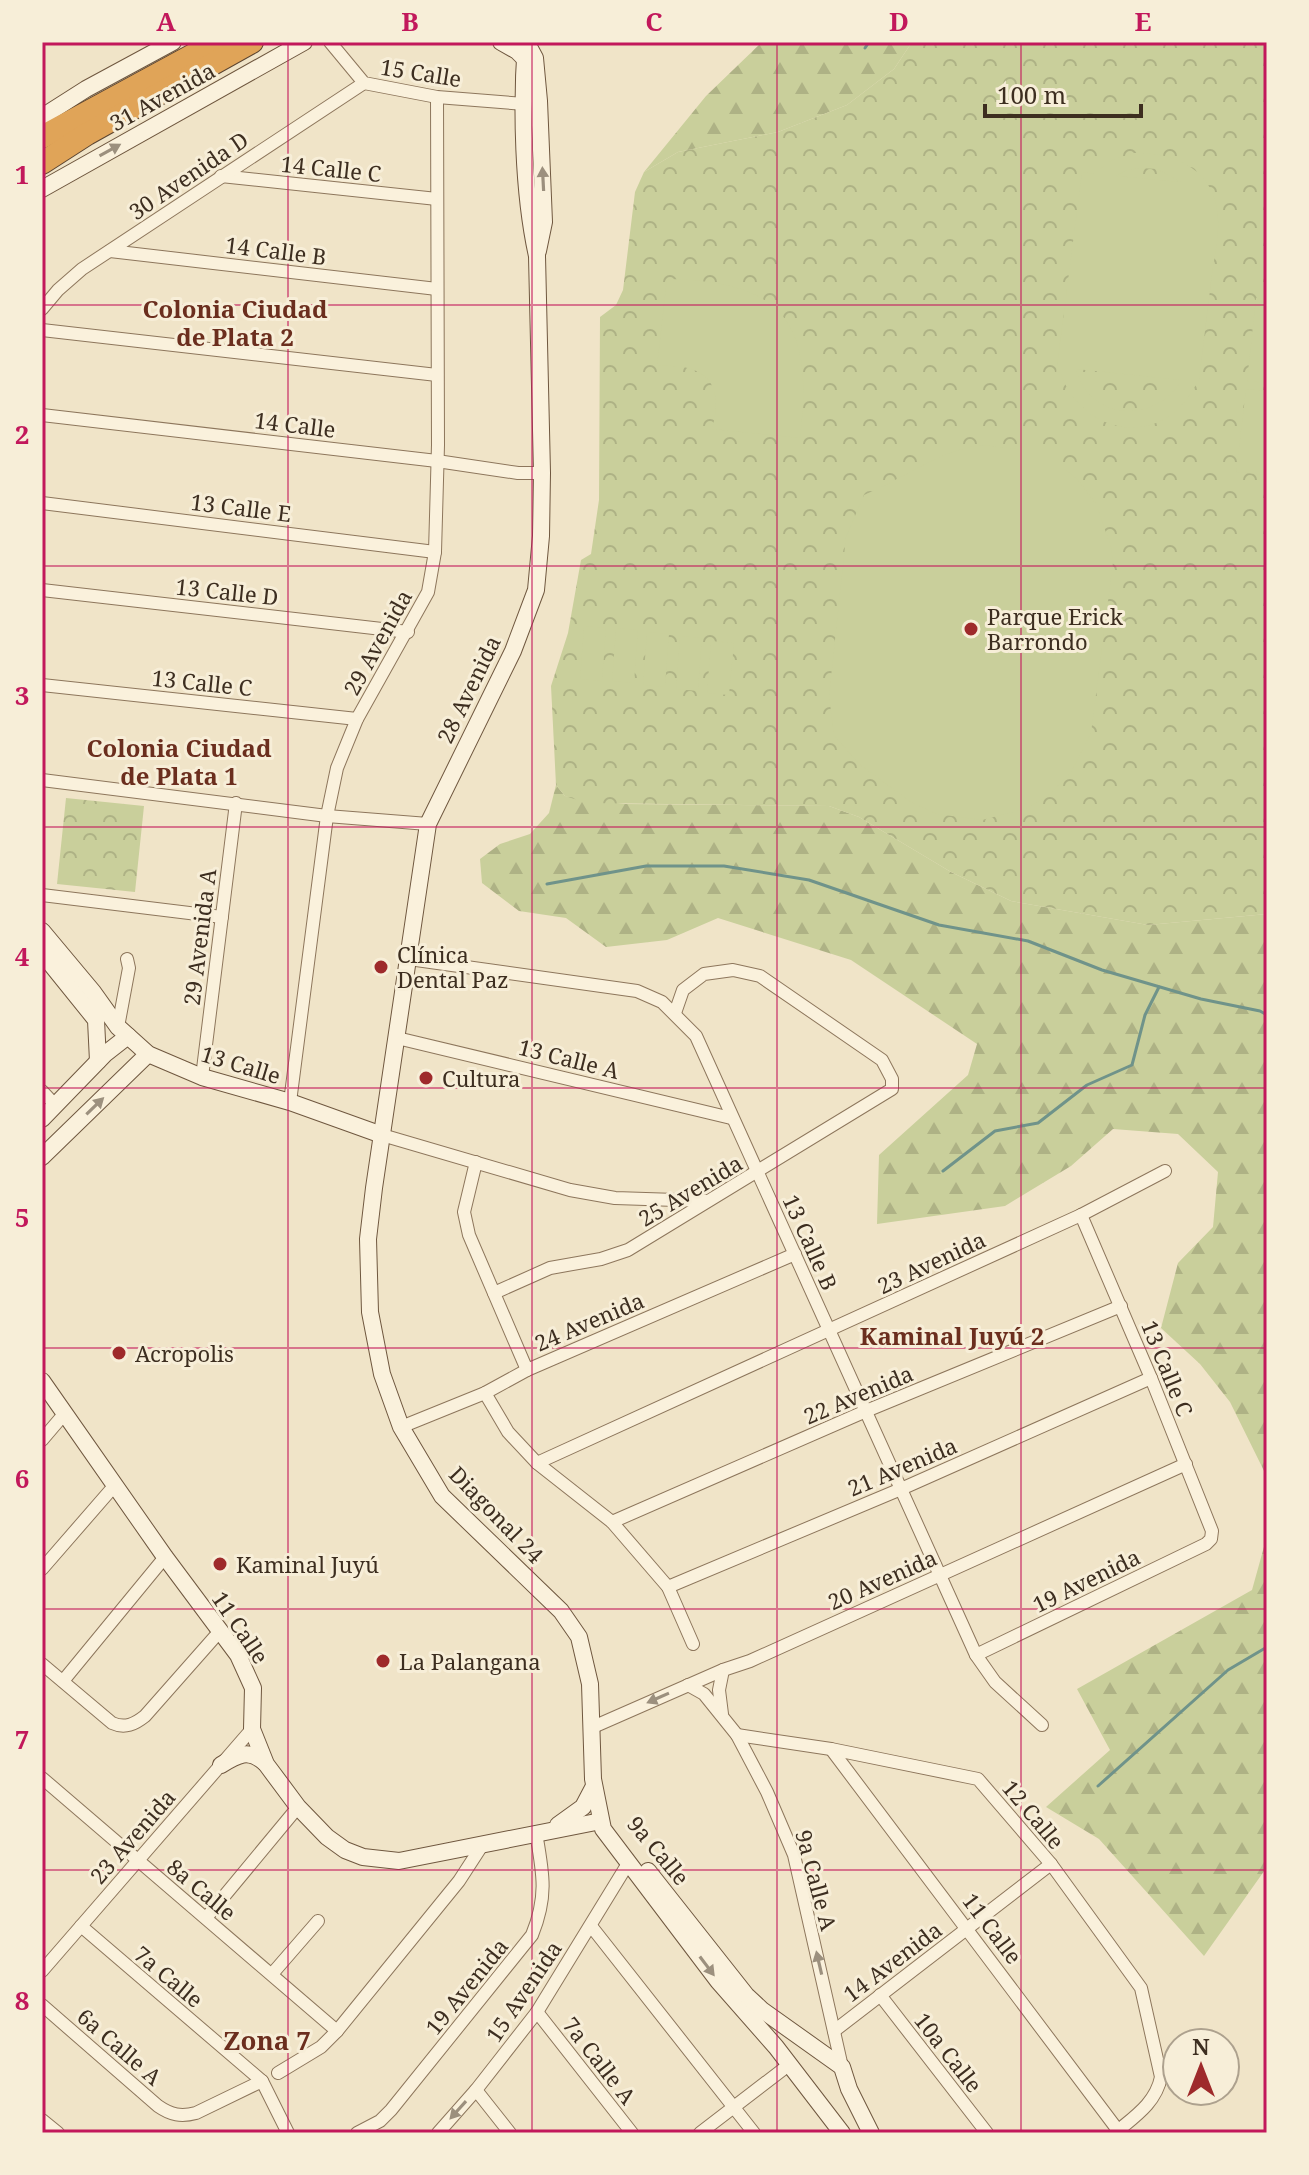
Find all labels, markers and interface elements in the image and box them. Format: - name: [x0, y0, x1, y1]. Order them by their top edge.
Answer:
- text: A: [156, 3, 176, 39]
- text: B: [401, 3, 419, 39]
- text: C: [645, 3, 663, 39]
- text: D: [889, 3, 909, 39]
- text: E: [1135, 3, 1152, 39]
- street label: 15 Calle: [378, 51, 464, 93]
- street label: 31 Avenida: [104, 55, 220, 137]
- scale bar: [985, 68, 1141, 118]
- text: 100 m: [997, 78, 1066, 111]
- street label: 30 Avenida D: [122, 124, 254, 226]
- one-way arrow: [98, 143, 121, 157]
- street label: 14 Calle C: [279, 148, 383, 188]
- text: 1: [15, 156, 29, 192]
- one-way arrow: [536, 166, 549, 191]
- street label: 14 Calle B: [224, 229, 328, 271]
- district label: Colonia Ciudad de Plata 2: [142, 292, 328, 353]
- street label: 14 Calle: [253, 404, 337, 444]
- text: 2: [15, 416, 29, 452]
- street label: 13 Calle E: [189, 486, 293, 528]
- street label: 13 Calle D: [174, 571, 280, 611]
- street label: 29 Avenida: [336, 584, 418, 700]
- place label: Parque Erick Barrondo: [987, 601, 1123, 656]
- marker: Parque Erick Barrondo: [962, 620, 980, 638]
- street label: 28 Avenida: [429, 630, 507, 748]
- street label: 13 Calle C: [150, 662, 254, 702]
- text: 3: [15, 677, 29, 713]
- district label: Colonia Ciudad de Plata 1: [86, 731, 272, 792]
- street label: 29 Avenida A: [176, 867, 222, 1007]
- text: 4: [15, 938, 30, 974]
- place label: Clínica Dental Paz: [397, 939, 509, 994]
- marker: Clínica Dental Paz: [372, 958, 390, 976]
- street label: 13 Calle A: [515, 1031, 623, 1085]
- street label: 13 Calle: [198, 1038, 284, 1090]
- place label: Cultura: [442, 1063, 520, 1093]
- marker: Cultura: [417, 1069, 435, 1087]
- one-way arrow: [85, 1097, 104, 1115]
- street label: 25 Avenida: [632, 1147, 748, 1233]
- street label: 13 Calle B: [777, 1189, 845, 1295]
- text: 5: [15, 1199, 29, 1235]
- street label: 23 Avenida: [872, 1224, 990, 1300]
- street label: 24 Avenida: [530, 1285, 648, 1357]
- street label: 13 Calle C: [1135, 1316, 1201, 1420]
- district label: Kaminal Juyú 2: [860, 1319, 1044, 1352]
- place label: Acropolis: [135, 1338, 234, 1368]
- marker: Acropolis: [110, 1344, 128, 1362]
- street label: 22 Avenida: [799, 1358, 917, 1430]
- street label: 21 Avenida: [843, 1430, 961, 1502]
- street label: Diagonal 24: [443, 1459, 551, 1569]
- text: 6: [15, 1460, 29, 1496]
- street label: 19 Avenida: [1027, 1541, 1145, 1619]
- street label: 20 Avenida: [823, 1542, 941, 1616]
- place label: Kaminal Juyú: [236, 1549, 379, 1579]
- marker: Kaminal Juyú: [211, 1555, 229, 1573]
- street label: 11 Calle: [206, 1585, 276, 1669]
- place label: La Palangana: [399, 1646, 541, 1676]
- marker: La Palangana: [374, 1652, 392, 1670]
- one-way arrow: [646, 1692, 670, 1705]
- text: 7: [15, 1721, 29, 1757]
- street label: 12 Calle: [996, 1773, 1072, 1855]
- street label: 23 Avenida: [83, 1782, 181, 1890]
- street label: 9a Calle: [621, 1809, 697, 1891]
- street label: 9a Calle A: [789, 1826, 845, 1934]
- street label: 8a Calle: [161, 1851, 243, 1927]
- street label: 11 Calle: [956, 1886, 1030, 1970]
- street label: 14 Avenida: [837, 1914, 947, 2008]
- street label: 19 Avenida: [418, 1931, 514, 2041]
- street label: 15 Avenida: [478, 1934, 568, 2048]
- street label: 7a Calle: [128, 1938, 210, 2014]
- one-way arrow: [812, 1951, 824, 1976]
- one-way arrow: [699, 1956, 715, 1977]
- text: 8: [15, 1982, 29, 2018]
- street label: 6a Calle A: [71, 2001, 169, 2091]
- street label: 10a Calle: [908, 2006, 990, 2098]
- street label: 7a Calle A: [556, 2010, 644, 2110]
- district label: Zona 7: [223, 2022, 311, 2058]
- north arrow: [1161, 2027, 1241, 2107]
- text: N: [1192, 2031, 1210, 2061]
- one-way arrow: [450, 2101, 468, 2120]

